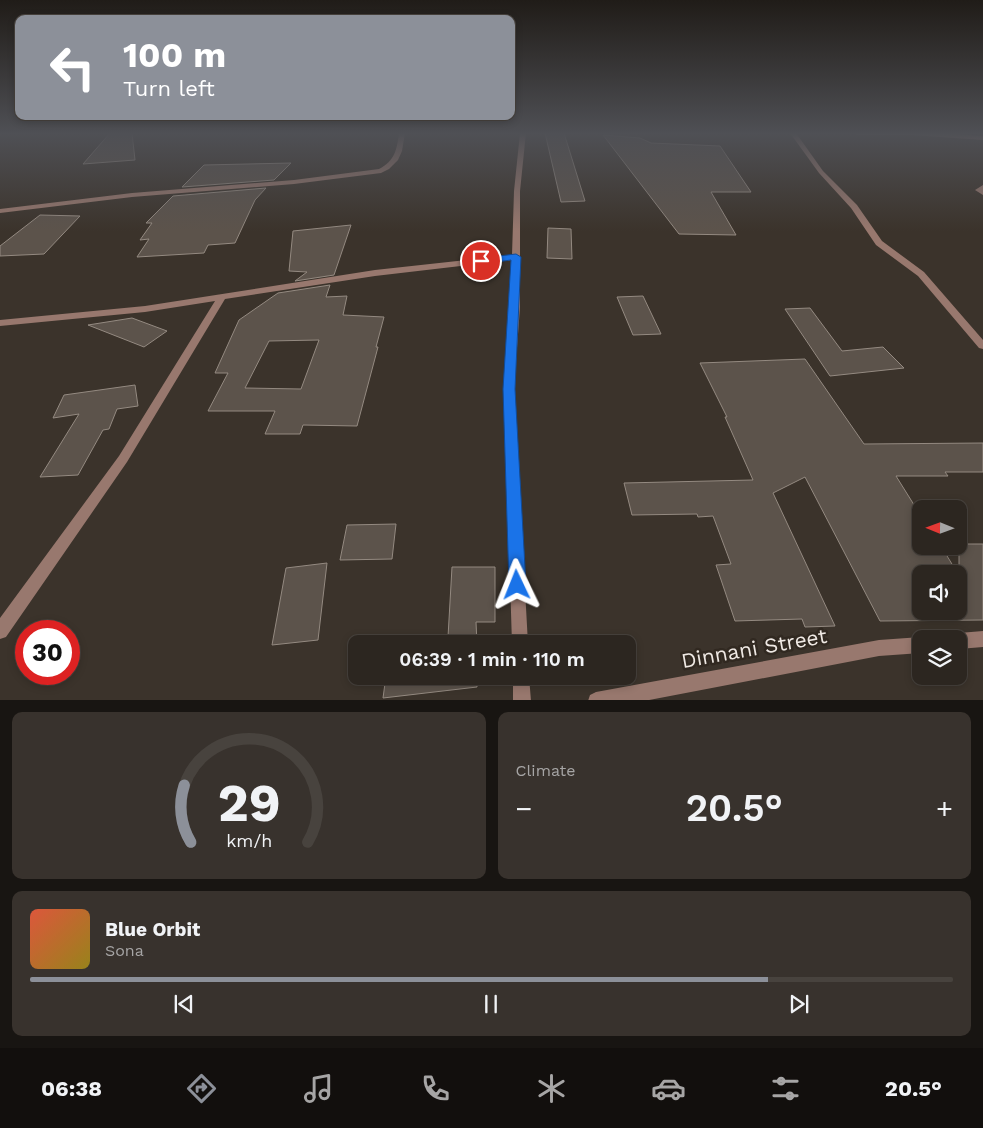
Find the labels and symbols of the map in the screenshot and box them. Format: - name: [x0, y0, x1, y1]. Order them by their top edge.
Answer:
- pin: [460, 240, 502, 282]
- north arrow: [912, 500, 968, 555]
- position arrow: [490, 558, 542, 610]
- speed limit sign: 30: [15, 620, 80, 685]
- street label: Dinnani Street: [679, 623, 829, 673]

